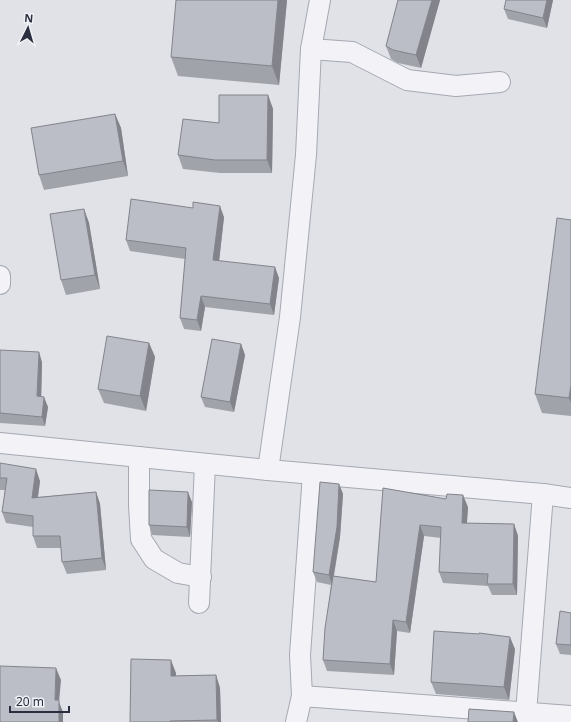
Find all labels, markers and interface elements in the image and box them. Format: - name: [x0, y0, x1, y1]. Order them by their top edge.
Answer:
- north arrow: [8, 8, 48, 48]
- text: N: [24, 10, 34, 25]
- scale bar: [10, 688, 69, 714]
- text: 20 m: [16, 693, 44, 710]

